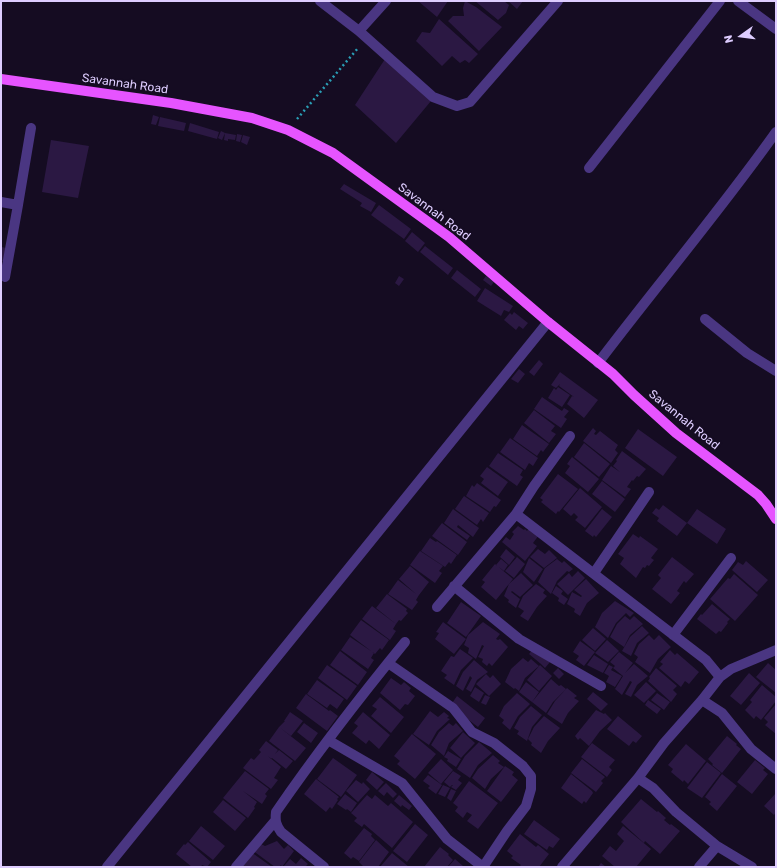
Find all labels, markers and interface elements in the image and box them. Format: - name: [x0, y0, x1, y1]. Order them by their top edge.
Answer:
- north arrow: [721, 16, 761, 56]
- text: N: [722, 34, 736, 44]
- street label: Savannah Road: [81, 71, 169, 97]
- street label: Savannah Road: [395, 180, 473, 244]
- street label: Savannah Road: [646, 387, 722, 453]

